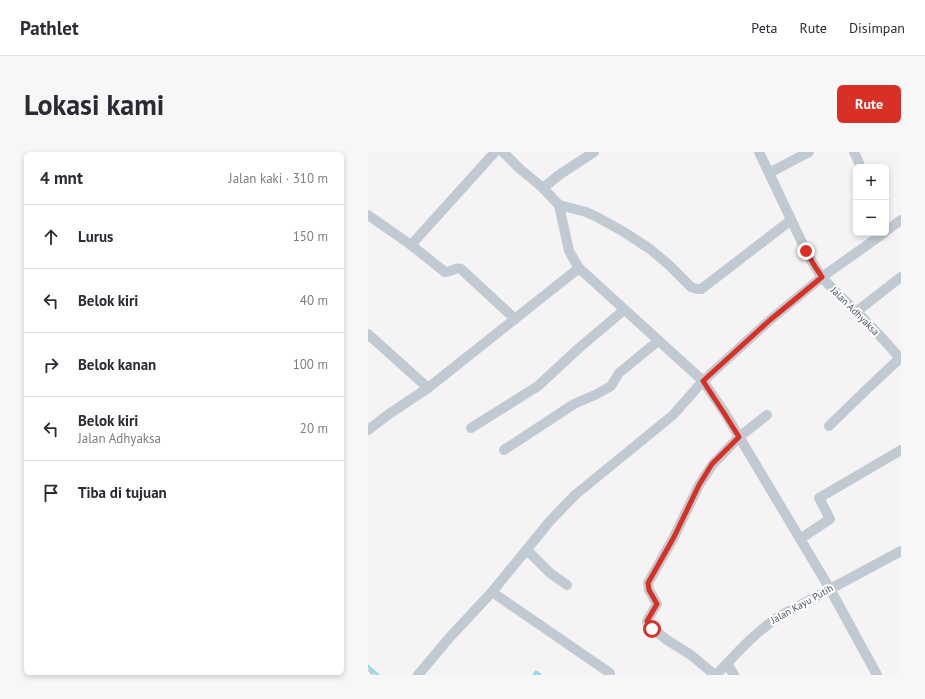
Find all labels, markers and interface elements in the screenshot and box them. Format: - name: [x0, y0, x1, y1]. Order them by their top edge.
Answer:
- text: Pathlet: [20, 16, 79, 40]
- text: Peta: [751, 19, 777, 37]
- text: Rute: [799, 19, 827, 37]
- text: Disimpan: [849, 19, 905, 37]
- button: Rute: [837, 85, 901, 123]
- text: Lokasi kami: [24, 86, 164, 123]
- map controls: [853, 164, 889, 236]
- button: +: [853, 164, 889, 200]
- text: 4 mnt: [40, 167, 83, 189]
- text: Jalan kaki · 310 m: [229, 170, 328, 187]
- button: −: [853, 200, 889, 236]
- icon: ahead: [40, 226, 62, 248]
- text: Lurus: [78, 227, 113, 246]
- text: 150 m: [293, 228, 328, 245]
- route end: [797, 242, 815, 260]
- street label: Jalan Adhyaksa: [827, 283, 882, 338]
- icon: left: [40, 290, 62, 312]
- text: Belok kiri: [78, 291, 138, 310]
- text: 40 m: [300, 292, 328, 309]
- icon: right: [40, 354, 62, 376]
- text: Belok kanan: [78, 355, 156, 374]
- text: 100 m: [293, 356, 328, 373]
- text: Belok kiri: [78, 411, 138, 430]
- icon: left: [40, 418, 62, 440]
- text: 20 m: [300, 420, 328, 437]
- text: Jalan Adhyaksa: [78, 430, 161, 447]
- icon: arrive: [40, 482, 62, 504]
- text: Tiba di tujuan: [78, 483, 167, 502]
- street label: Jalan Kayu Putih: [768, 581, 836, 627]
- route start: [643, 620, 661, 638]

